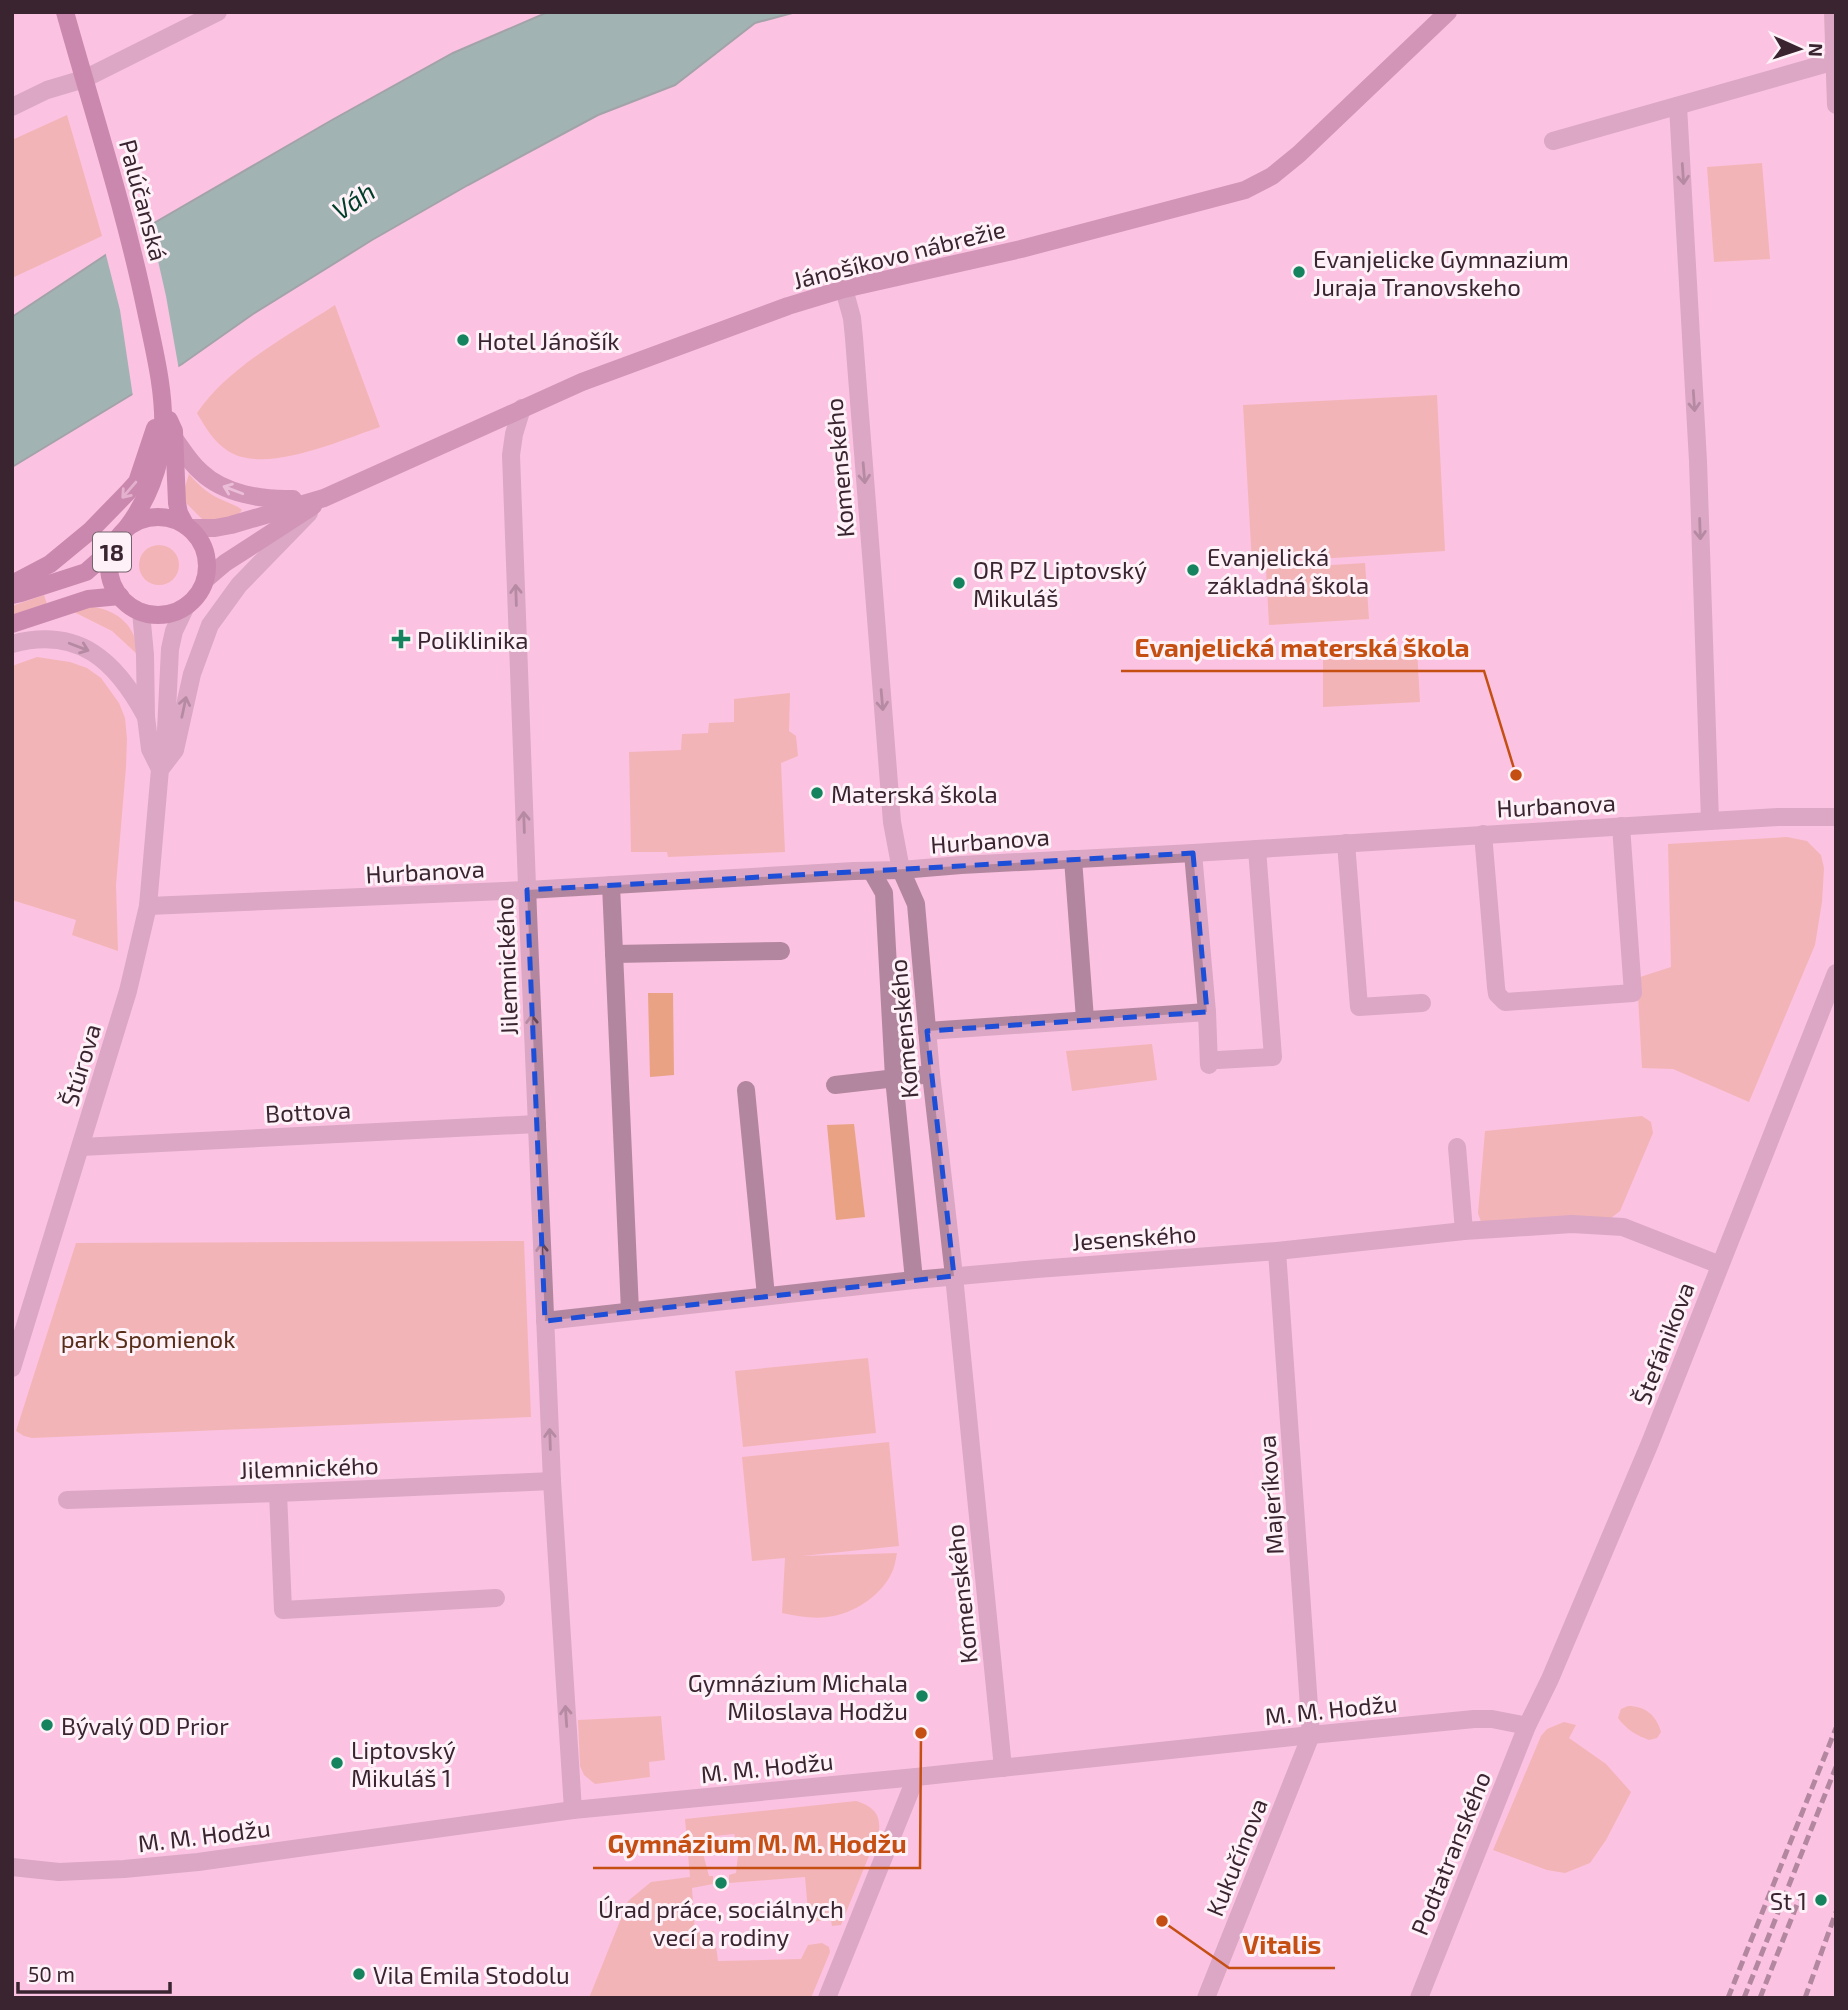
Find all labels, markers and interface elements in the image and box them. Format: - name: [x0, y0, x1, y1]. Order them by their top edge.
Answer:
- north arrow: [1764, 14, 1834, 84]
- text: N: [1805, 42, 1828, 57]
- street label: Palúčanská: [114, 136, 174, 264]
- one-way arrow: [1676, 162, 1689, 185]
- water label: Váh: [326, 175, 380, 225]
- street label: Jánošíkovo nábrežie: [790, 214, 1008, 294]
- place label: Evanjelicke Gymnazium Juraja Tranovskeho: [1313, 244, 1569, 301]
- marker: Evanjelicke Gymnazium Juraja Tranovskeho: [1291, 264, 1307, 280]
- place label: Hotel Jánošík: [477, 326, 619, 355]
- marker: Hotel Jánošík: [455, 332, 471, 348]
- one-way arrow: [1688, 389, 1701, 412]
- street label: Komenského: [818, 397, 860, 539]
- one-way arrow: [858, 461, 871, 484]
- one-way arrow: [121, 481, 137, 499]
- one-way arrow: [223, 482, 245, 495]
- one-way arrow: [1694, 517, 1707, 540]
- road number: 18: [93, 532, 131, 572]
- place label: Evanjelická základná škola: [1207, 542, 1369, 599]
- place label: OR PZ Liptovský Mikuláš: [973, 555, 1147, 612]
- marker: Evanjelická základná škola: [1185, 562, 1201, 578]
- marker: OR PZ Liptovský Mikuláš: [951, 575, 967, 591]
- one-way arrow: [509, 584, 522, 607]
- callout: Evanjelická materská škola: [1121, 624, 1484, 671]
- place label: Poliklinika: [417, 625, 528, 654]
- marker: Poliklinika: [391, 629, 411, 649]
- text: Evanjelická materská škola: [1134, 631, 1470, 662]
- one-way arrow: [67, 642, 89, 655]
- one-way arrow: [876, 688, 889, 711]
- one-way arrow: [178, 696, 192, 719]
- place label: Materská škola: [831, 779, 998, 808]
- marker: Materská škola: [809, 785, 825, 801]
- street label: Hurbanova: [1496, 787, 1616, 823]
- one-way arrow: [518, 811, 531, 834]
- street label: Hurbanova: [929, 821, 1051, 859]
- street label: Hurbanova: [365, 853, 485, 889]
- street label: Jilemnického: [489, 896, 523, 1036]
- street label: Komenského: [882, 958, 924, 1100]
- one-way arrow: [526, 1014, 539, 1037]
- street label: Štúrova: [54, 1020, 106, 1110]
- street label: Bottova: [264, 1094, 352, 1128]
- street label: Jesenského: [1071, 1218, 1197, 1256]
- one-way arrow: [536, 1241, 549, 1264]
- street label: Štefánikova: [1626, 1278, 1700, 1408]
- park label: park Spomienok: [61, 1324, 235, 1353]
- one-way arrow: [544, 1428, 557, 1451]
- street label: Majeríkova: [1251, 1434, 1289, 1556]
- street label: Jilemnického: [239, 1450, 379, 1484]
- street label: Komenského: [939, 1523, 983, 1665]
- place label: Gymnázium Michala Miloslava Hodžu: [688, 1668, 908, 1725]
- marker: Gymnázium Michala Miloslava Hodžu: [914, 1688, 930, 1704]
- street label: M. M. Hodžu: [1263, 1688, 1399, 1730]
- one-way arrow: [559, 1705, 572, 1727]
- place label: Bývalý OD Prior: [61, 1711, 229, 1740]
- marker: Bývalý OD Prior: [39, 1717, 55, 1733]
- place label: Liptovský Mikuláš 1: [351, 1735, 456, 1792]
- street label: M. M. Hodžu: [699, 1746, 835, 1788]
- marker: Liptovský Mikuláš 1: [329, 1755, 345, 1771]
- street label: Podtatranského: [1404, 1767, 1496, 1939]
- street label: Kukučínova: [1199, 1794, 1273, 1920]
- street label: M. M. Hodžu: [136, 1812, 272, 1858]
- callout: Gymnázium M. M. Hodžu: [593, 1821, 920, 1868]
- text: Gymnázium M. M. Hodžu: [607, 1827, 907, 1859]
- marker: Úrad práce, sociálnych vecí a rodiny: [713, 1875, 729, 1891]
- place label: St 1: [1770, 1886, 1807, 1915]
- marker: St 1: [1813, 1892, 1829, 1908]
- place label: Úrad práce, sociálnych vecí a rodiny: [598, 1894, 844, 1951]
- callout: Vitalis: [1229, 1921, 1335, 1968]
- text: Vitalis: [1243, 1928, 1321, 1959]
- scale bar: [18, 1951, 170, 1995]
- place label: Vila Emila Stodolu: [373, 1960, 570, 1989]
- text: 50 m: [28, 1961, 75, 1986]
- marker: Vila Emila Stodolu: [351, 1966, 367, 1982]

